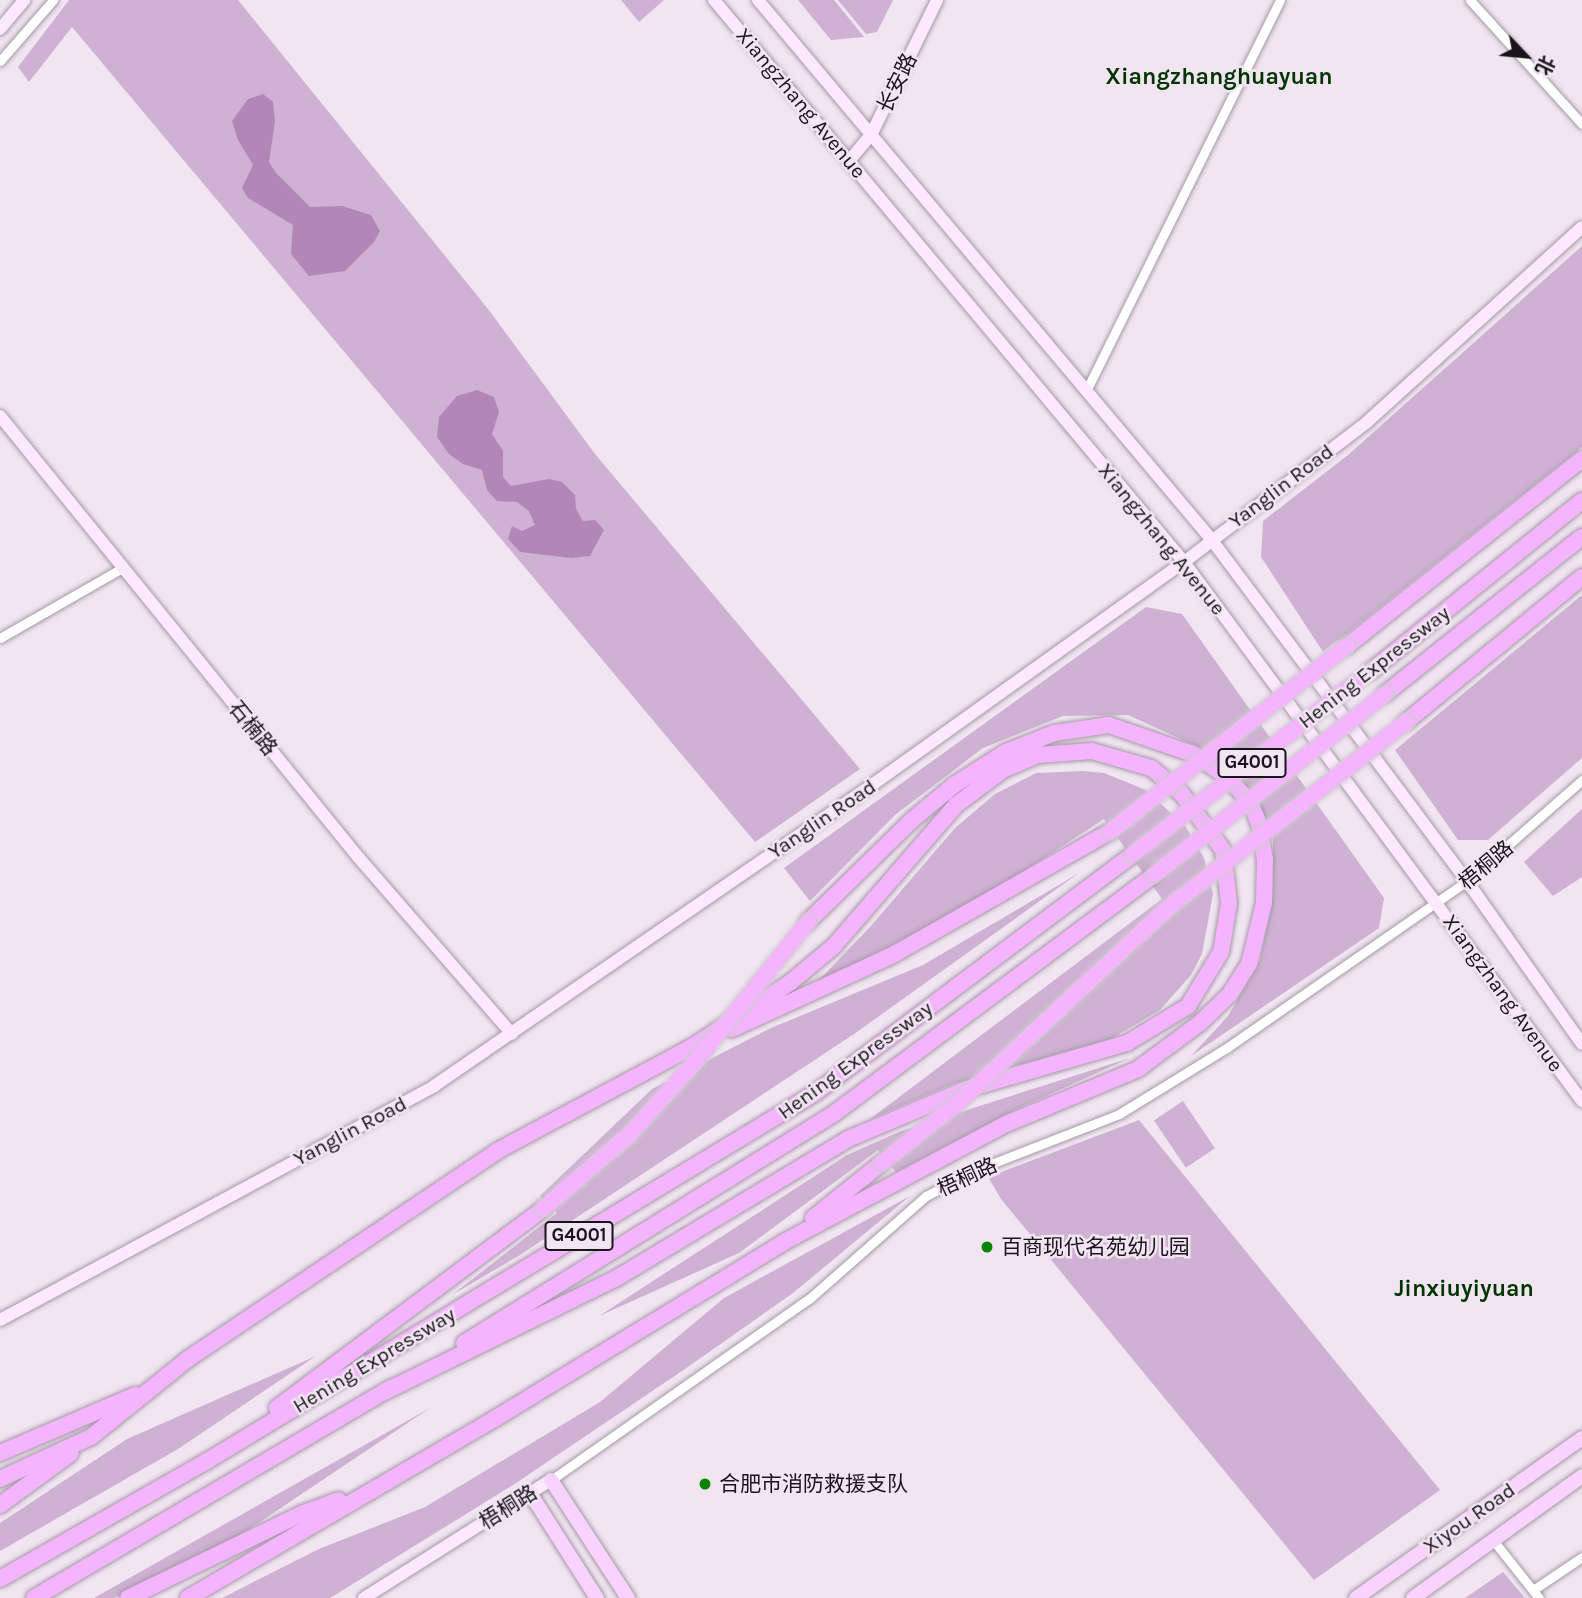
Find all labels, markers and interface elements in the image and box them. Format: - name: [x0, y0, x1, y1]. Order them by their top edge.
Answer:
- north arrow: [1491, 21, 1561, 91]
- street label: Xiangzhang Avenue: [731, 23, 871, 183]
- street label: 长安路: [872, 49, 922, 117]
- text: 北: [1531, 52, 1559, 79]
- district label: Xiangzhanghuayuan: [1105, 63, 1333, 91]
- street label: Yanglin Road: [1224, 438, 1338, 534]
- street label: Xiangzhang Avenue: [1093, 458, 1231, 620]
- street label: Hening Expressway: [1293, 600, 1455, 734]
- street label: 石楠路: [223, 696, 283, 760]
- road number: G4001: [1217, 748, 1287, 778]
- street label: Yanglin Road: [763, 774, 881, 864]
- street label: 梧桐路: [1454, 835, 1518, 895]
- street label: Xiangzhang Avenue: [1437, 909, 1569, 1077]
- street label: Hening Expressway: [773, 995, 937, 1125]
- street label: Yanglin Road: [289, 1091, 411, 1171]
- street label: 梧桐路: [933, 1152, 1001, 1202]
- road number: G4001: [544, 1220, 614, 1252]
- place label: 百商现代名苑幼儿园: [1001, 1234, 1190, 1260]
- marker: 百商现代名苑幼儿园: [979, 1239, 995, 1255]
- district label: Jinxiuyiyuan: [1394, 1275, 1534, 1303]
- street label: Hening Expressway: [288, 1302, 460, 1418]
- place label: 合肥市消防救援支队: [719, 1471, 908, 1497]
- marker: 合肥市消防救援支队: [697, 1476, 713, 1492]
- street label: Xiyou Road: [1418, 1477, 1520, 1559]
- street label: 梧桐路: [475, 1480, 541, 1534]

